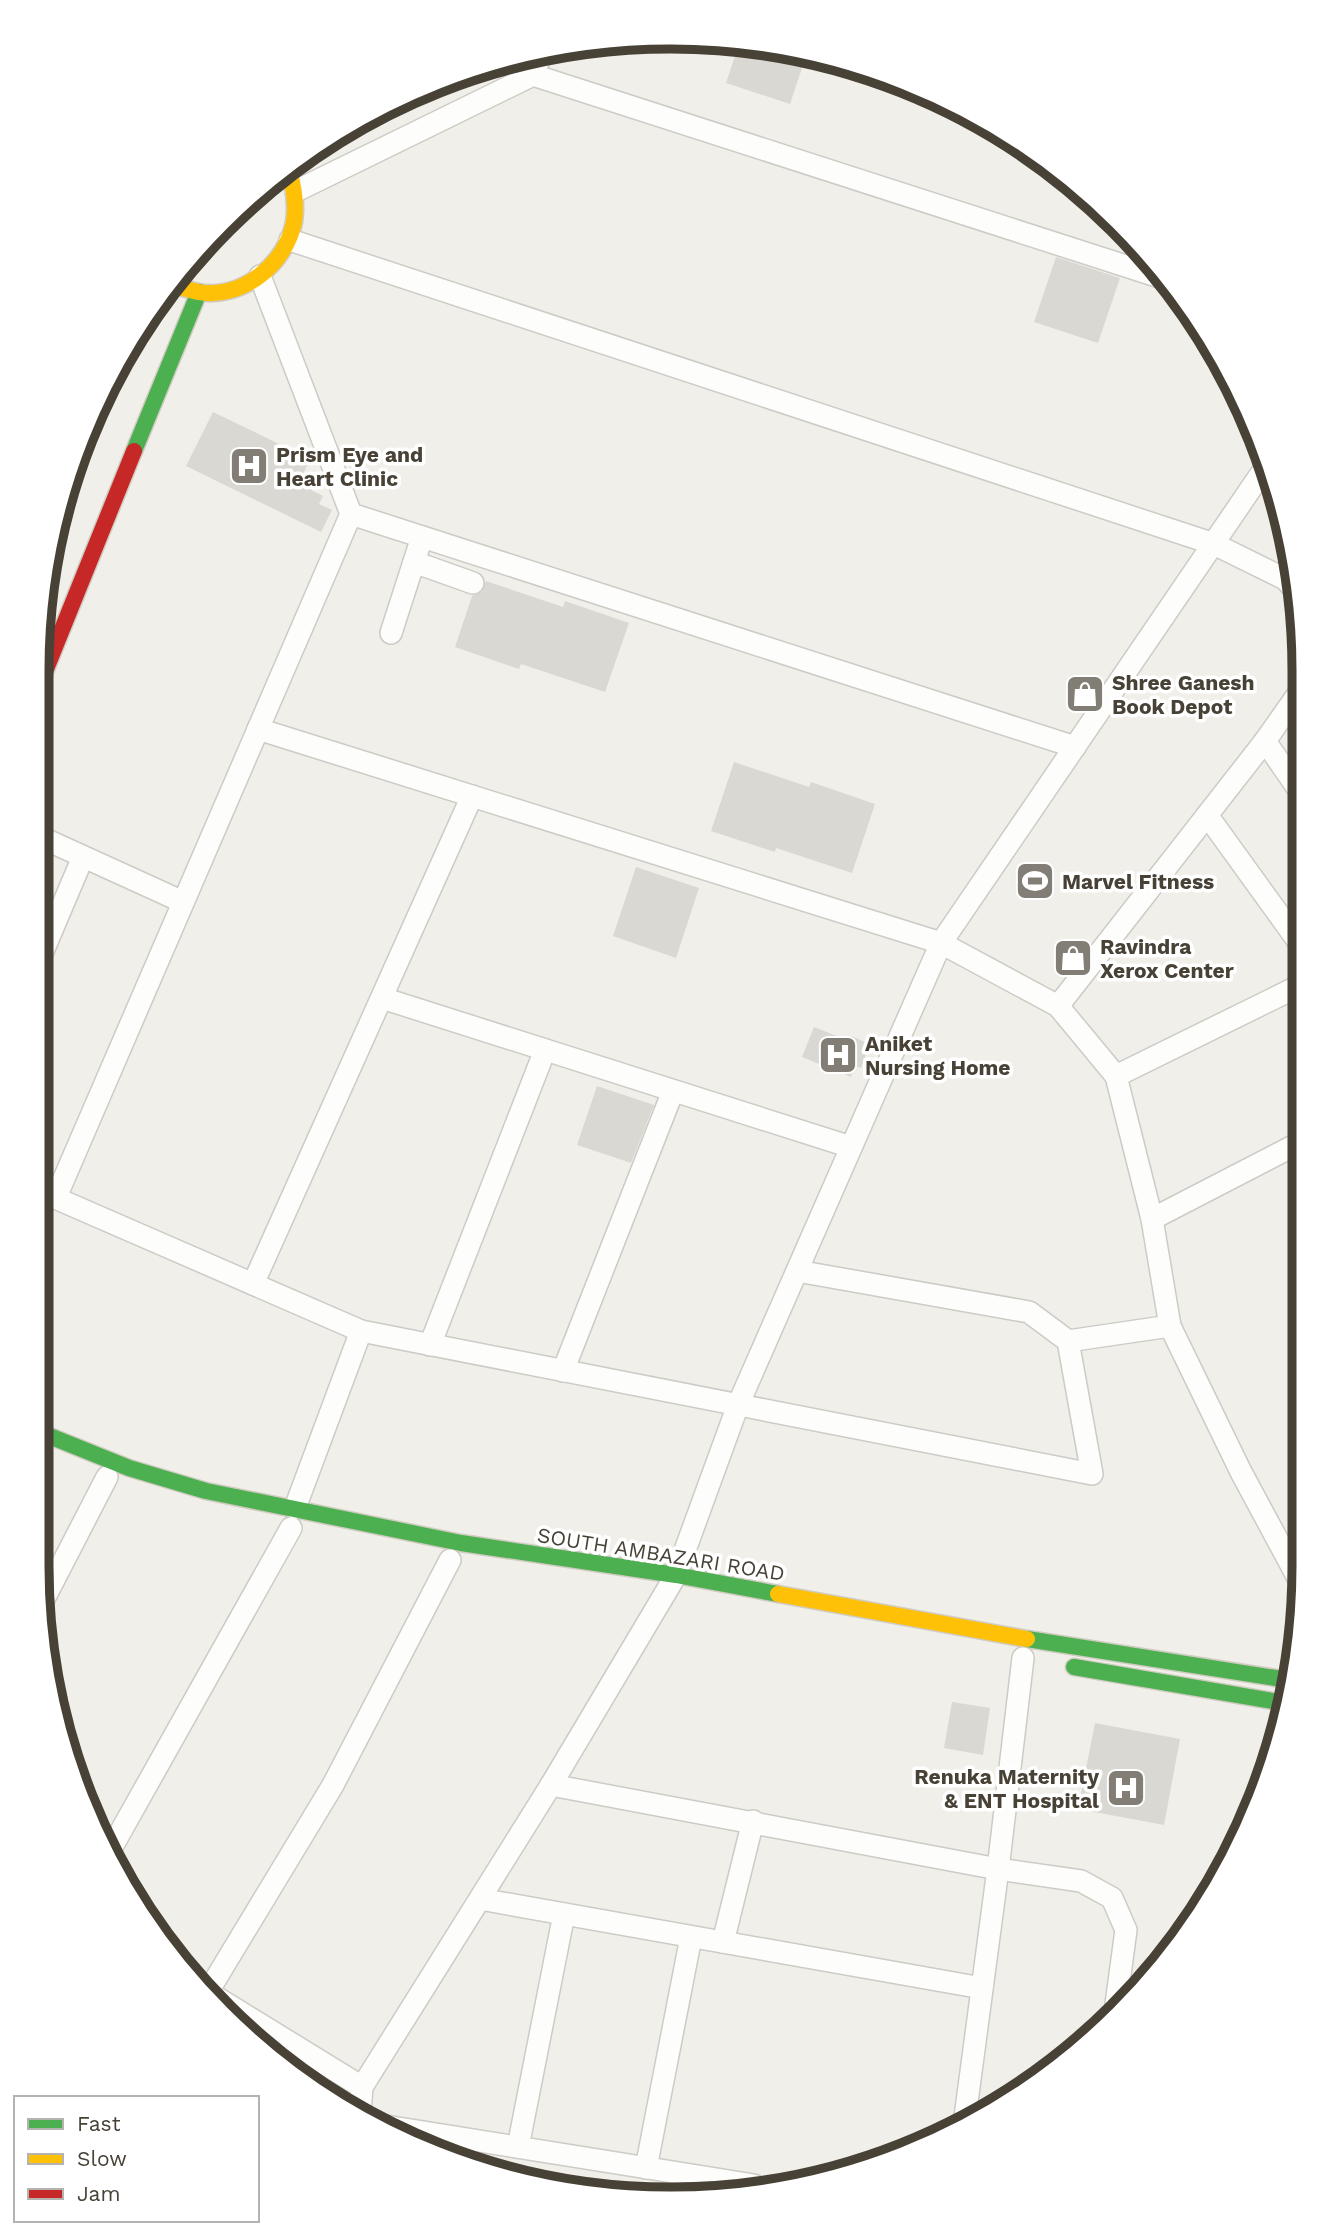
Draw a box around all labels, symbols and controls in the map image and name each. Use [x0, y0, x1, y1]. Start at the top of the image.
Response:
place label: Prism Eye and Heart Clinic [276, 442, 423, 491]
hospital icon: Prism Eye and Heart Clinic [228, 445, 270, 487]
place label: Shree Ganesh Book Depot [1112, 670, 1255, 719]
shop icon: Shree Ganesh Book Depot [1064, 673, 1106, 715]
sports icon: Marvel Fitness [1014, 860, 1056, 902]
place label: Marvel Fitness [1062, 869, 1214, 894]
place label: Ravindra Xerox Center [1100, 934, 1234, 983]
shop icon: Ravindra Xerox Center [1052, 937, 1094, 979]
place label: Aniket Nursing Home [865, 1031, 1010, 1080]
hospital icon: Aniket Nursing Home [817, 1034, 859, 1076]
street label: SOUTH AMBAZARI ROAD [536, 1522, 786, 1586]
place label: Renuka Maternity & ENT Hospital [914, 1764, 1099, 1813]
hospital icon: Renuka Maternity & ENT Hospital [1105, 1767, 1147, 1809]
legend [14, 2096, 259, 2222]
text: Fast [77, 2111, 121, 2136]
text: Slow [77, 2146, 127, 2171]
text: Jam [77, 2181, 120, 2206]

